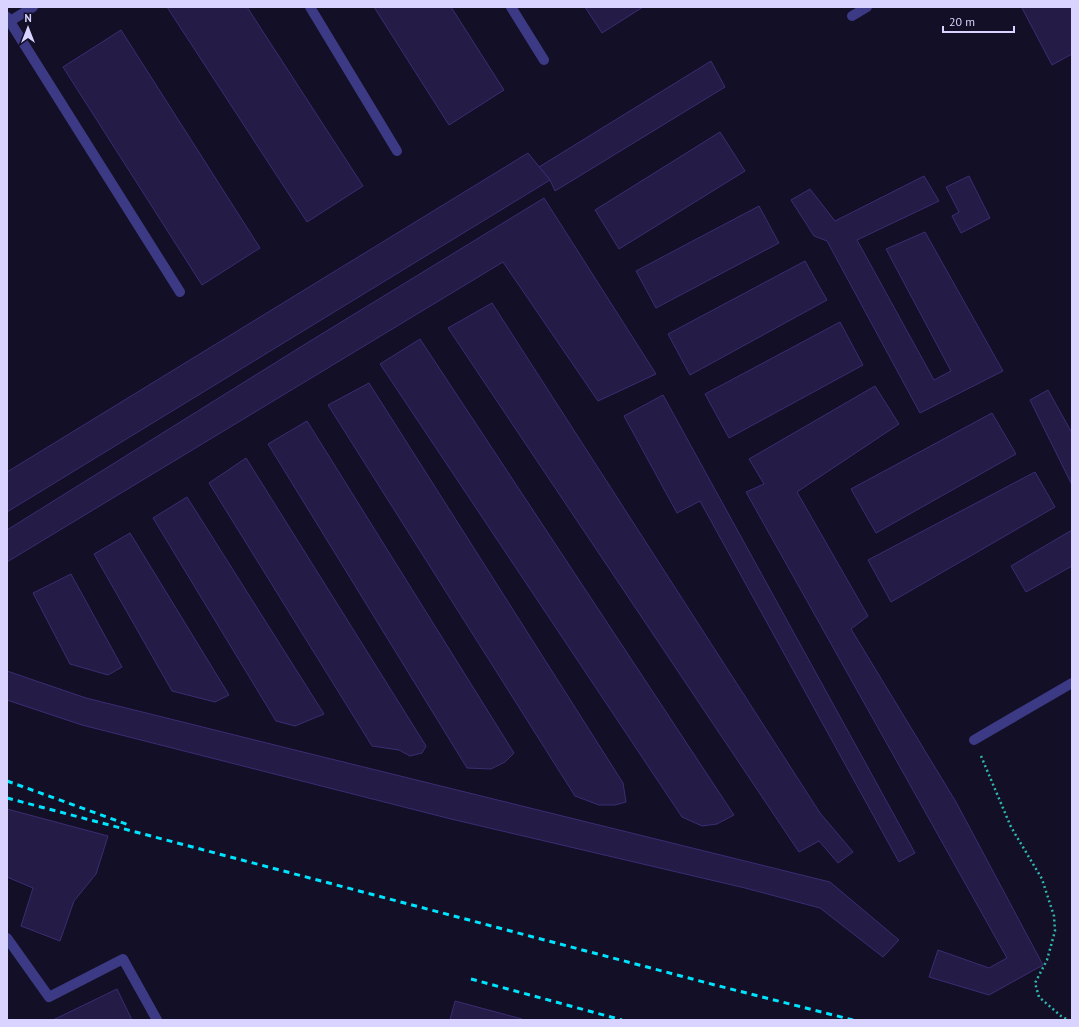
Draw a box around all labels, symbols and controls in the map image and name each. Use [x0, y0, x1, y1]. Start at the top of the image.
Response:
north arrow [8, 8, 48, 48]
scale bar [943, 8, 1014, 34]
text: N [24, 11, 32, 25]
text: 20 m [949, 14, 975, 29]

